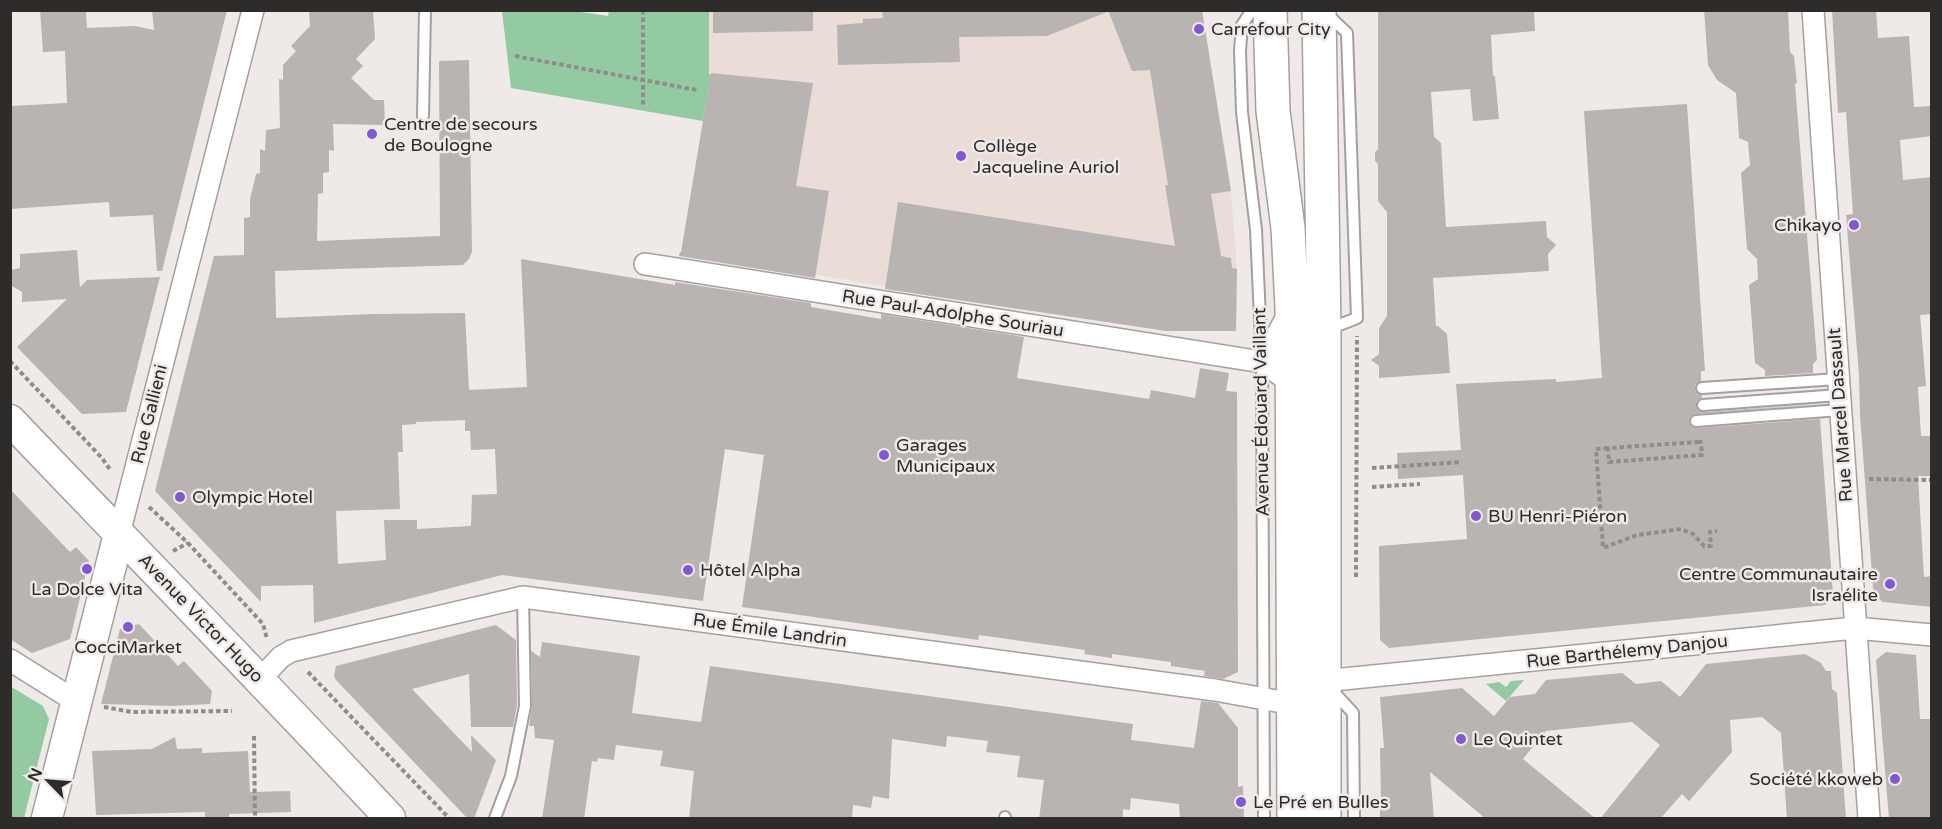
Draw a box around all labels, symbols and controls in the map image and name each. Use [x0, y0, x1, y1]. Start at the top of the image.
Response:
place label: Carrefour City [1211, 18, 1331, 40]
marker: Carrefour City [1192, 22, 1206, 36]
place label: Centre de secours de Boulogne [384, 113, 538, 156]
marker: Centre de secours de Boulogne [365, 127, 379, 141]
place label: Collège Jacqueline Auriol [973, 135, 1119, 178]
marker: Collège Jacqueline Auriol [954, 149, 968, 163]
place label: Chikayo [1774, 214, 1842, 236]
marker: Chikayo [1847, 218, 1861, 232]
street label: Rue Paul-Adolphe Souriau [840, 285, 1066, 341]
street label: Avenue Édouard Vaillant [1248, 307, 1274, 517]
street label: Rue Marcel Dassault [1823, 327, 1857, 503]
street label: Rue Gallieni [126, 362, 172, 466]
place label: Garages Municipaux [896, 434, 996, 477]
marker: Garages Municipaux [877, 448, 891, 462]
place label: Olympic Hotel [192, 486, 313, 508]
marker: Olympic Hotel [173, 490, 187, 504]
place label: BU Henri-Piéron [1488, 505, 1627, 527]
marker: BU Henri-Piéron [1469, 509, 1483, 523]
street label: Avenue Victor Hugo [134, 549, 268, 687]
place label: Hôtel Alpha [700, 559, 801, 581]
marker: La Dolce Vita [80, 562, 94, 576]
marker: Hôtel Alpha [681, 563, 695, 577]
place label: Centre Communautaire Israélite [1679, 563, 1878, 606]
marker: Centre Communautaire Israélite [1883, 577, 1897, 591]
place label: La Dolce Vita [31, 578, 143, 600]
street label: Rue Émile Landrin [691, 608, 849, 652]
marker: CocciMarket [121, 620, 135, 634]
street label: Rue Barthélemy Danjou [1525, 629, 1729, 673]
place label: CocciMarket [74, 636, 182, 658]
place label: Le Quintet [1473, 728, 1563, 750]
marker: Le Quintet [1454, 732, 1468, 746]
north arrow [18, 751, 78, 811]
text: N [24, 765, 47, 785]
place label: Société kkoweb [1749, 768, 1883, 790]
marker: Société kkoweb [1888, 772, 1902, 786]
place label: Le Pré en Bulles [1253, 791, 1389, 813]
marker: Le Pré en Bulles [1234, 795, 1248, 809]

